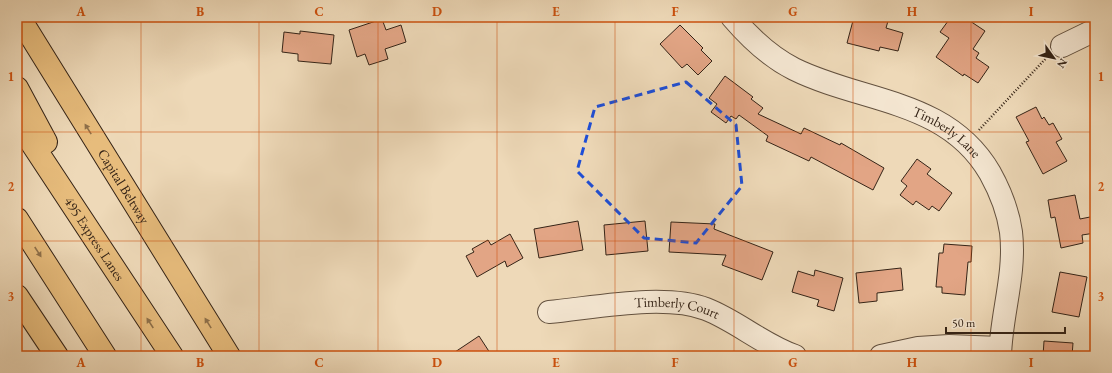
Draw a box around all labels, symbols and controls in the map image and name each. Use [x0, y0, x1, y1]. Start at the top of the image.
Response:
text: A [75, 3, 86, 20]
text: B [196, 3, 204, 20]
text: C [314, 3, 324, 20]
text: D [432, 3, 442, 20]
text: E [552, 3, 560, 20]
text: F [671, 3, 679, 20]
text: G [788, 3, 798, 20]
text: H [907, 3, 918, 20]
text: I [1029, 3, 1034, 20]
north arrow [1034, 38, 1074, 78]
text: N [1054, 56, 1071, 71]
text: 1 [8, 68, 15, 85]
text: 1 [1098, 68, 1105, 85]
street label: Timberly Lane [910, 102, 986, 162]
one-way arrow [84, 124, 92, 134]
street label: Capital Beltway [94, 145, 154, 228]
text: 2 [8, 178, 15, 195]
text: 2 [1098, 178, 1105, 195]
street label: 495 Express Lanes [60, 193, 129, 285]
one-way arrow [34, 246, 42, 257]
text: 3 [8, 288, 15, 305]
text: 3 [1098, 288, 1105, 305]
street label: Timberly Court [634, 293, 723, 323]
scale bar [946, 309, 1065, 335]
text: 50 m [952, 315, 976, 331]
one-way arrow [146, 318, 154, 329]
one-way arrow [204, 318, 212, 328]
text: A [75, 354, 86, 371]
text: B [196, 354, 204, 371]
text: C [314, 354, 324, 371]
text: D [432, 354, 442, 371]
text: E [552, 354, 560, 371]
text: F [671, 354, 679, 371]
text: G [788, 354, 798, 371]
text: H [907, 354, 918, 371]
text: I [1029, 354, 1034, 371]

